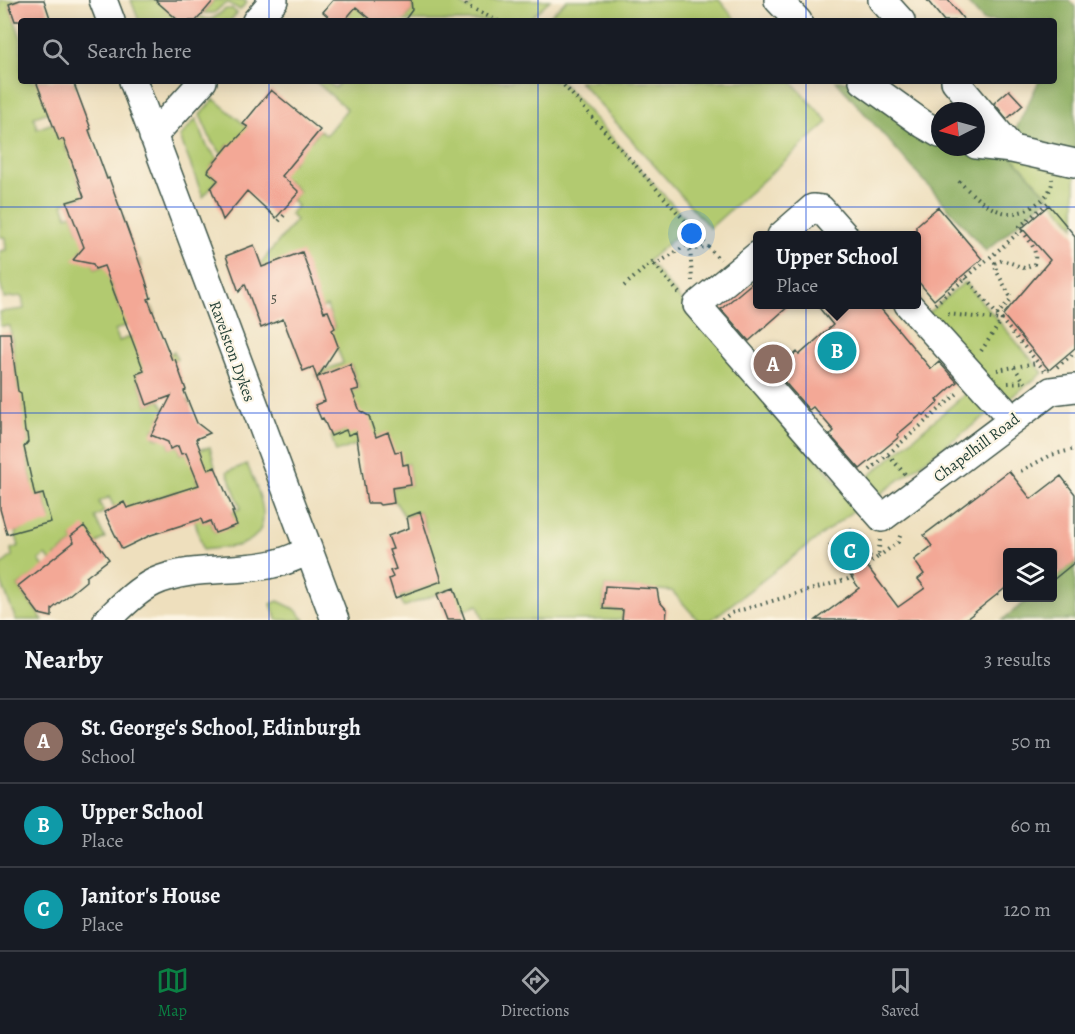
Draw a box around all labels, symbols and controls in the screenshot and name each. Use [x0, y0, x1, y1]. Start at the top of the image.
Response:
search box [18, 18, 1057, 84]
icon: search [39, 35, 72, 68]
text: Search here [87, 36, 192, 66]
north arrow [931, 102, 985, 156]
your location [677, 219, 706, 248]
popup [753, 231, 921, 309]
text: Upper School [776, 242, 898, 272]
text: Place [776, 272, 818, 299]
house number: 5 [271, 289, 277, 308]
street label: Ravelston Dykes [204, 298, 261, 405]
pin: B [818, 328, 856, 374]
pin: A [754, 342, 792, 386]
street label: Chapelhill Road [929, 408, 1025, 488]
pin: C [830, 528, 870, 574]
map controls [1003, 548, 1057, 602]
button: layers [1003, 548, 1057, 602]
text: Nearby [24, 642, 103, 677]
text: 3 results [984, 646, 1051, 673]
text: St. George's School, Edinburgh [81, 713, 361, 743]
text: A [37, 728, 50, 755]
text: 50 m [1011, 728, 1051, 755]
text: School [81, 743, 135, 770]
text: Upper School [81, 797, 203, 827]
text: B [37, 812, 50, 839]
text: 60 m [1011, 812, 1051, 839]
text: Place [81, 827, 123, 854]
text: Janitor's House [81, 881, 220, 911]
text: C [37, 896, 50, 923]
text: 120 m [1003, 896, 1051, 923]
text: Place [81, 911, 123, 938]
tab: Map [156, 964, 189, 1022]
tab: Directions [501, 964, 569, 1022]
tab: Saved [881, 964, 919, 1022]

